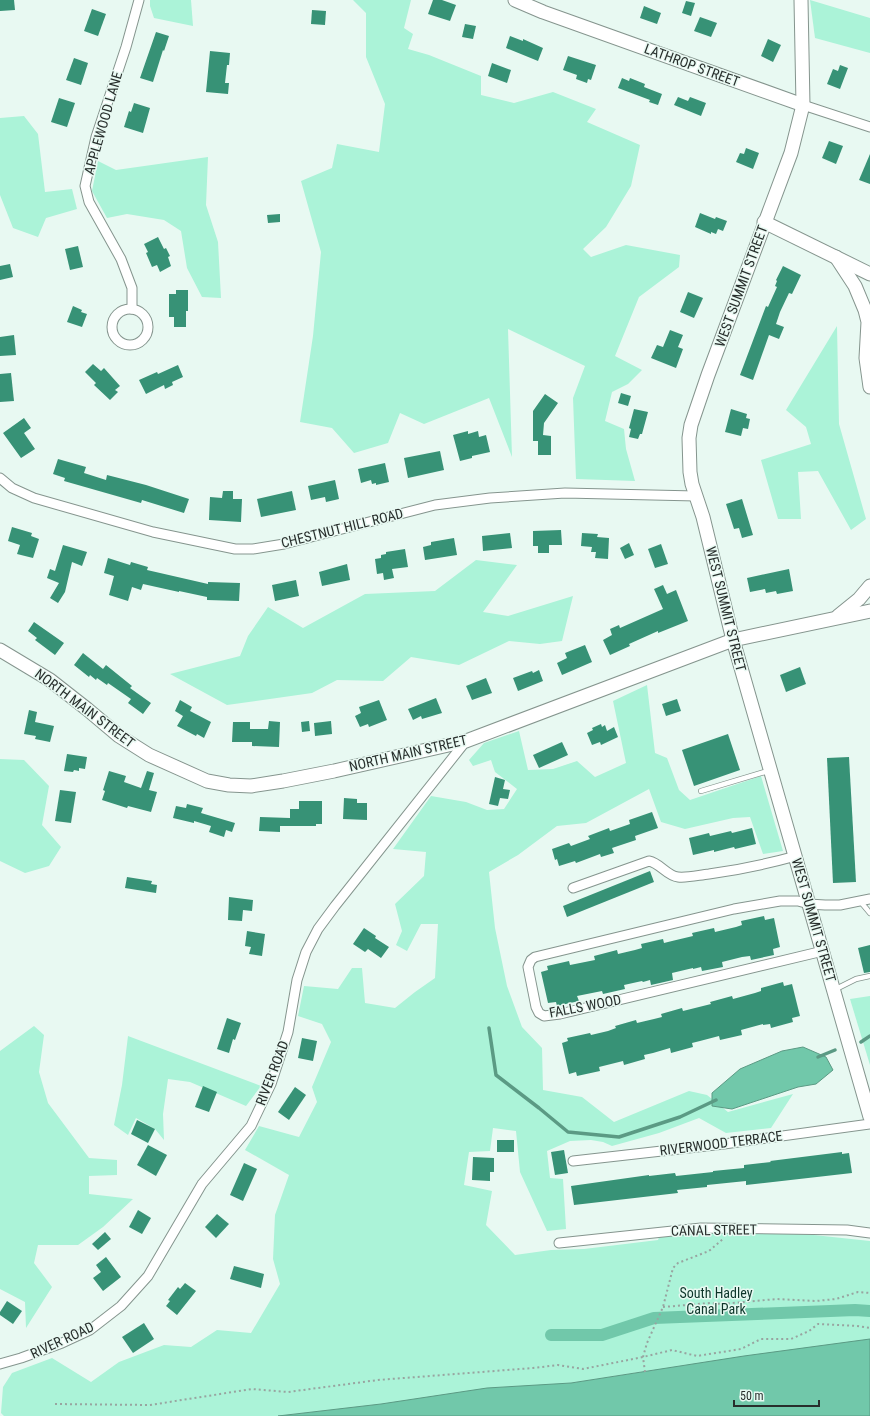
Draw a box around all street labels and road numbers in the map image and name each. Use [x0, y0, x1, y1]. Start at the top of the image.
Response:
street label: LATHROP STREET [642, 40, 742, 90]
street label: APPLEWOOD LANE [81, 70, 125, 176]
street label: WEST SUMMIT STREET [712, 223, 770, 349]
street label: CHESTNUT HILL ROAD [279, 505, 405, 551]
street label: WEST SUMMIT STREET [703, 545, 749, 673]
street label: NORTH MAIN STREET [32, 665, 138, 751]
street label: NORTH MAIN STREET [347, 732, 469, 774]
street label: WEST SUMMIT STREET [789, 856, 839, 984]
street label: FALLS WOOD [548, 991, 622, 1021]
street label: RIVER ROAD [252, 1038, 292, 1108]
street label: RIVERWOOD TERRACE [659, 1128, 783, 1158]
street label: CANAL STREET [671, 1221, 757, 1239]
street label: RIVER ROAD [28, 1318, 96, 1362]

